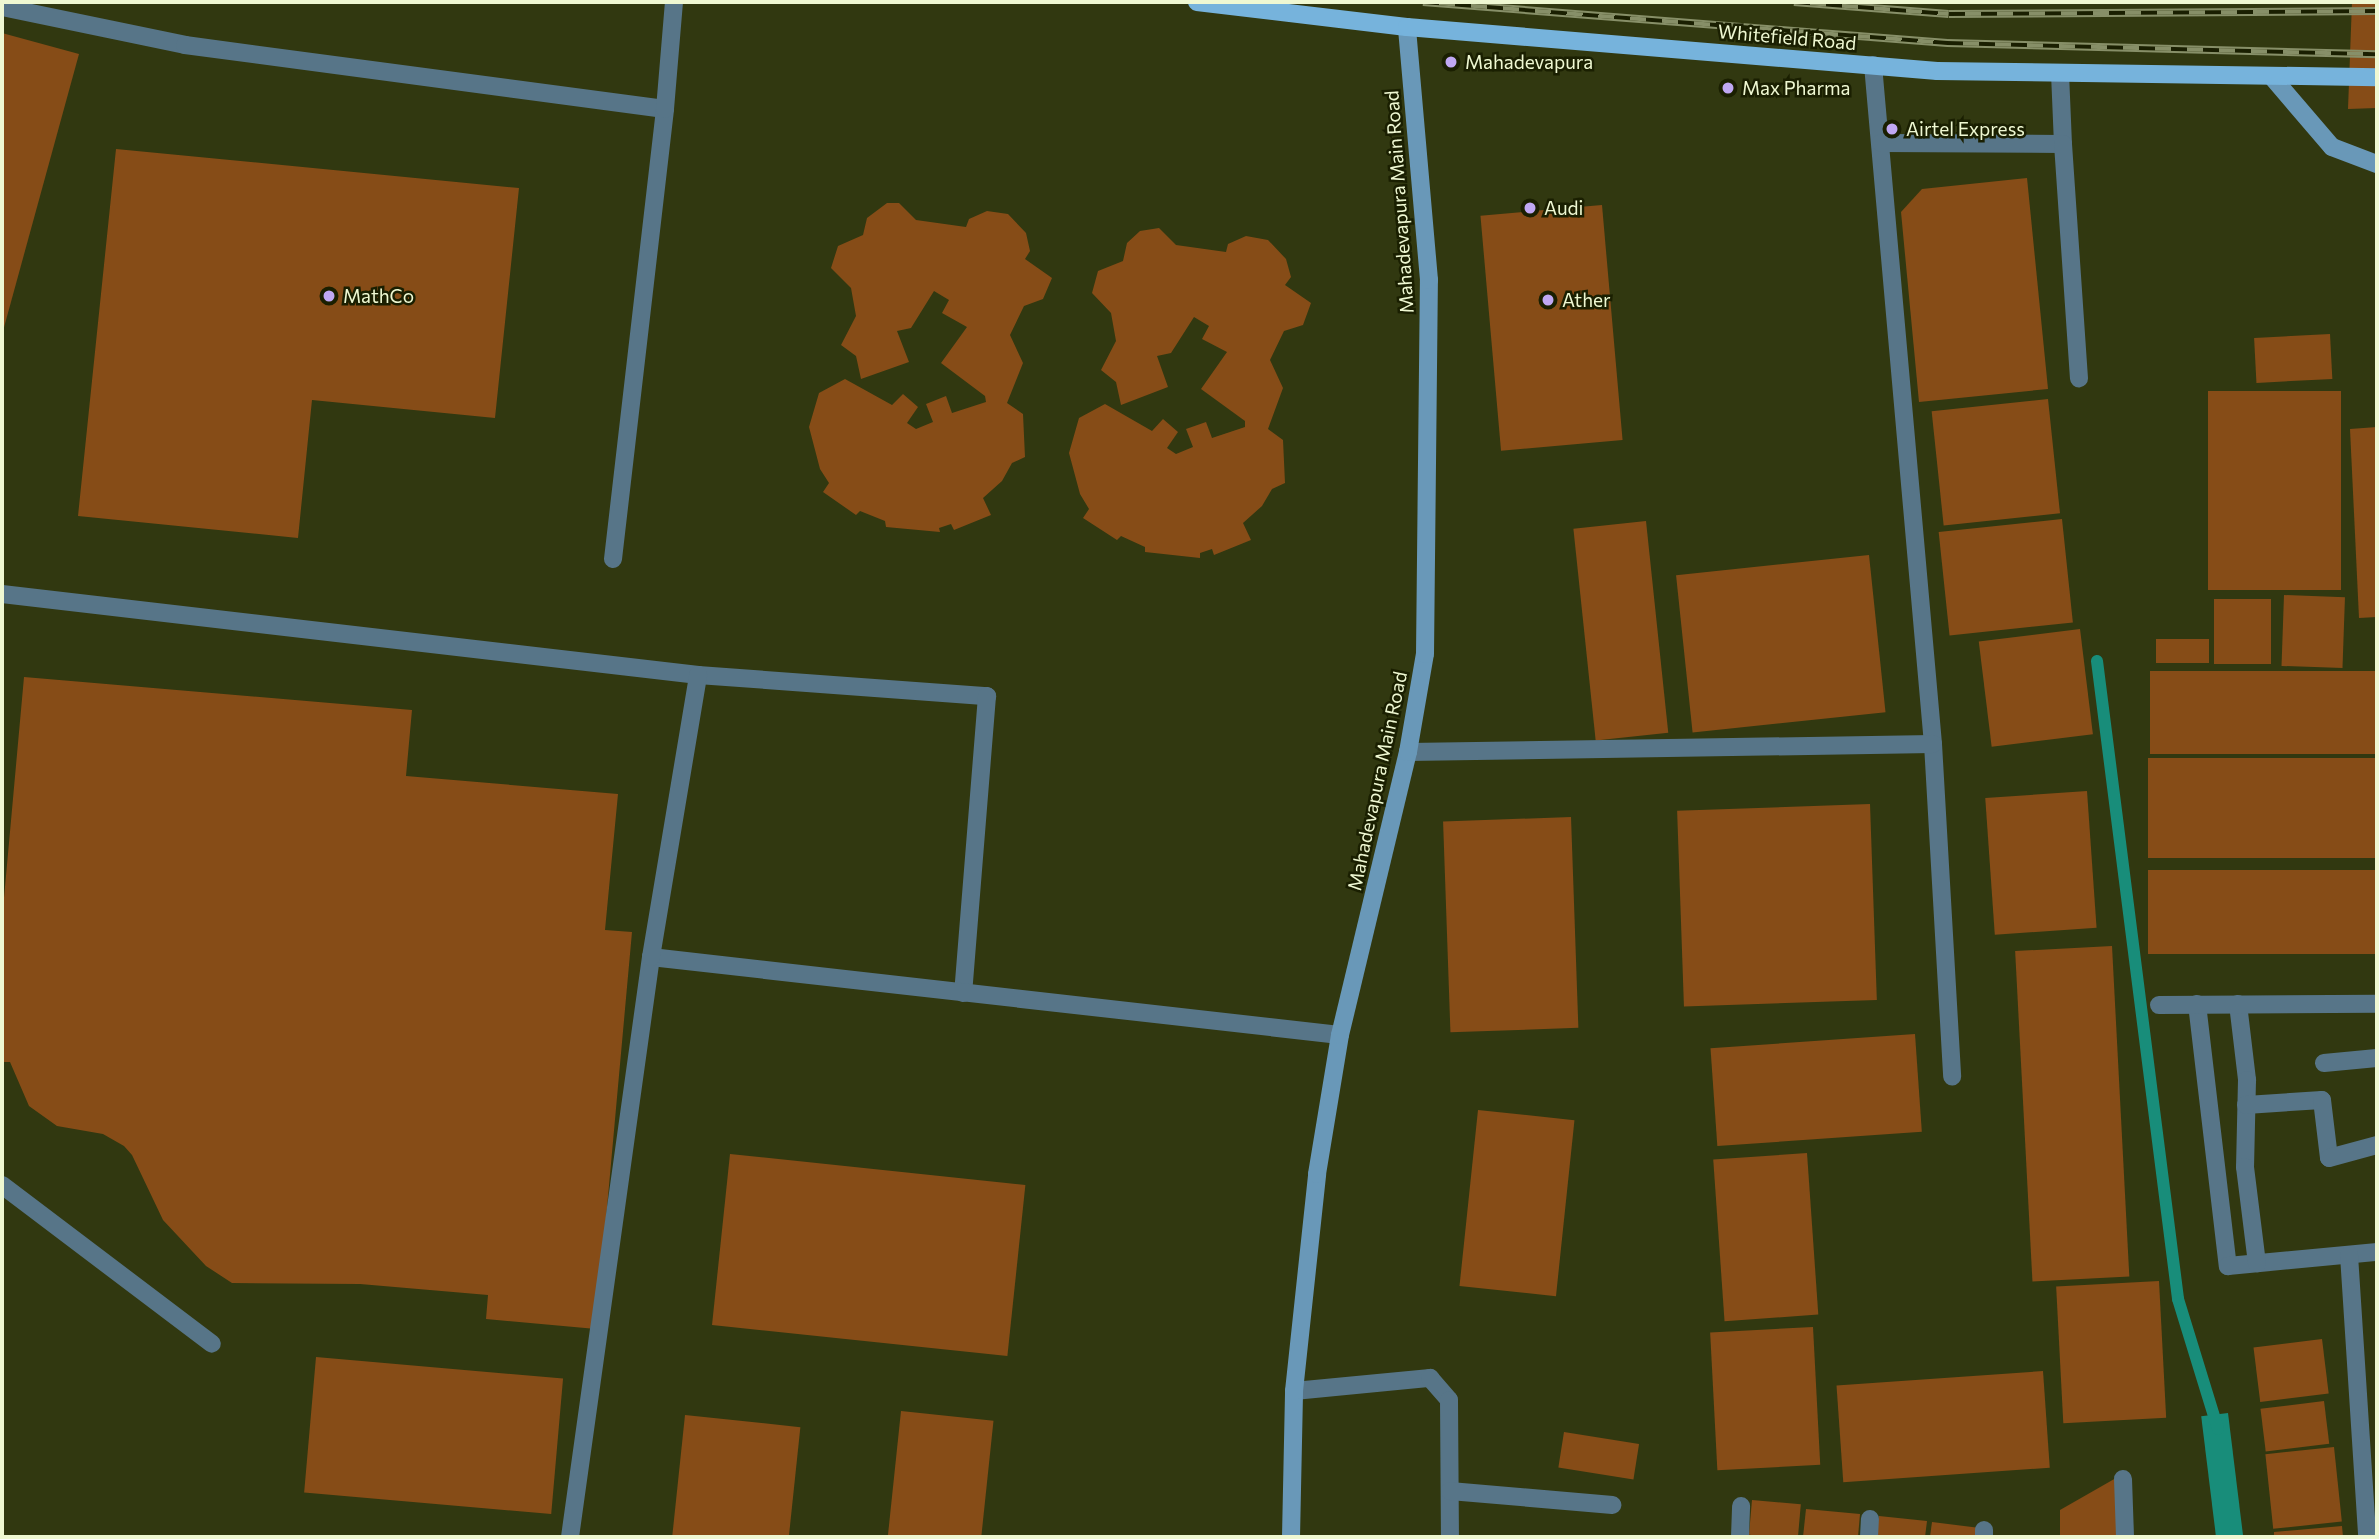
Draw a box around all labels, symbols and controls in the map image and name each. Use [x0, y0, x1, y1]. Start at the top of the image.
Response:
street label: Whitefield Road [1717, 20, 1857, 54]
place label: Mahadevapura [1465, 51, 1593, 73]
marker: Mahadevapura [1443, 54, 1459, 70]
place label: Max Pharma [1742, 77, 1851, 99]
marker: Max Pharma [1720, 80, 1736, 96]
street label: Mahadevapura Main Road [1380, 90, 1418, 314]
place label: Airtel Express [1906, 118, 2025, 140]
marker: Airtel Express [1884, 121, 1900, 137]
place label: Audi [1544, 197, 1583, 219]
marker: Audi [1522, 200, 1538, 216]
place label: MathCo [343, 285, 414, 307]
marker: MathCo [321, 288, 337, 304]
place label: Ather [1562, 289, 1611, 311]
marker: Ather [1540, 292, 1556, 308]
street label: Mahadevapura Main Road [1343, 669, 1411, 893]

